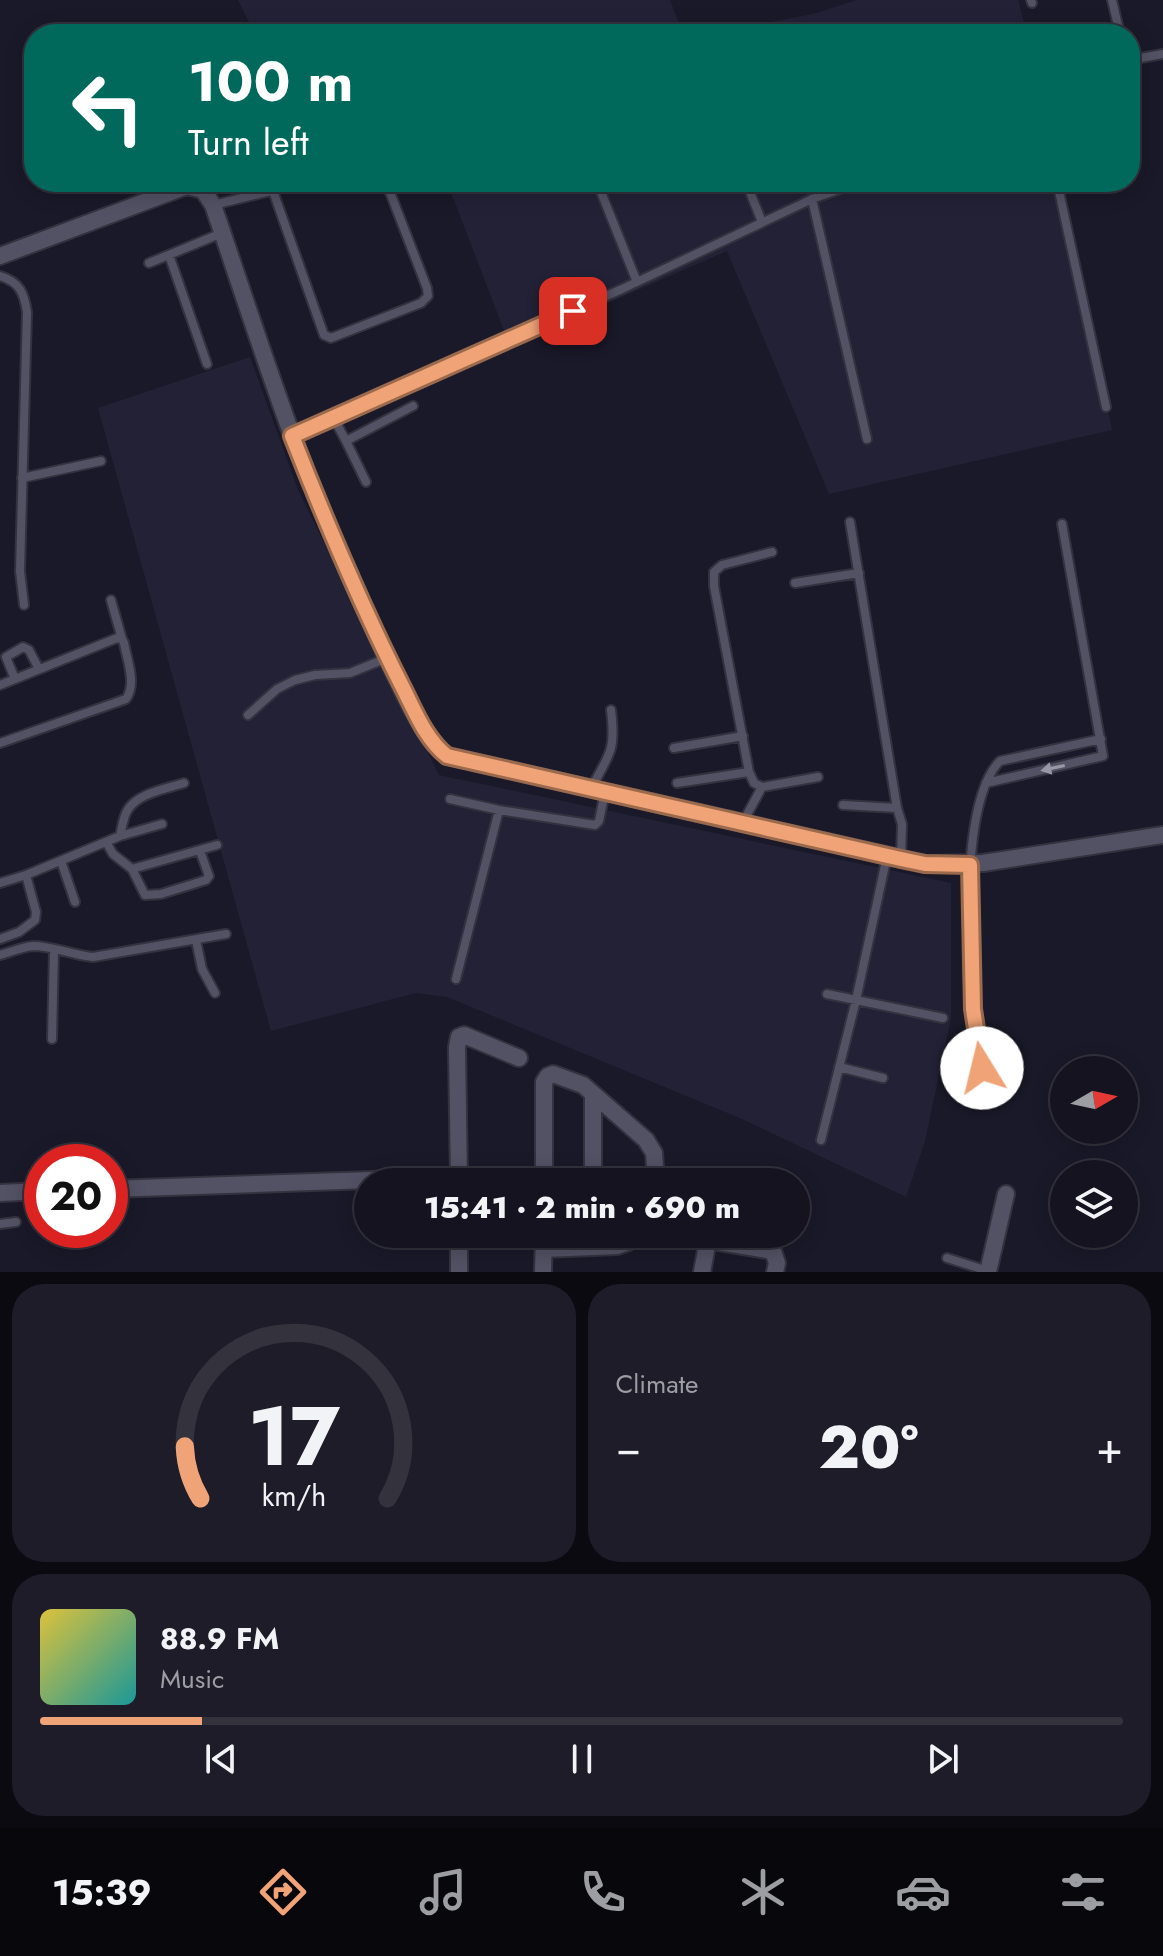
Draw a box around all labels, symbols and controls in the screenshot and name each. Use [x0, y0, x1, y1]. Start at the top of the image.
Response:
text: 100 m [188, 41, 353, 122]
icon: left [56, 56, 160, 160]
text: Turn left [188, 116, 309, 168]
pin [539, 277, 607, 345]
icon: arrive [551, 289, 595, 333]
one-way arrow [1040, 762, 1065, 775]
position arrow [940, 1026, 1024, 1110]
north arrow [1050, 1056, 1138, 1144]
map controls [1050, 1056, 1138, 1248]
speed limit sign: 20 [24, 1144, 128, 1248]
button: layers [1050, 1160, 1138, 1248]
text: 15:41 · 2 min · 690 m [424, 1186, 740, 1229]
text: Climate [616, 1365, 698, 1403]
text: 17 [247, 1376, 340, 1496]
text: 20° [819, 1404, 919, 1491]
text: − [616, 1416, 641, 1480]
text: + [1096, 1416, 1123, 1480]
text: km/h [261, 1475, 326, 1517]
text: 88.9 FM [160, 1617, 279, 1660]
text: Music [160, 1660, 224, 1698]
icon: previous [199, 1737, 243, 1781]
icon: pause [560, 1737, 604, 1781]
icon: next [921, 1737, 965, 1781]
icon: directions [255, 1864, 311, 1920]
icon: music [415, 1864, 471, 1920]
icon: phone [575, 1864, 631, 1920]
icon: climate [735, 1864, 791, 1920]
icon: car [895, 1864, 951, 1920]
icon: filters [1055, 1864, 1111, 1920]
text: 15:39 [52, 1866, 152, 1918]

